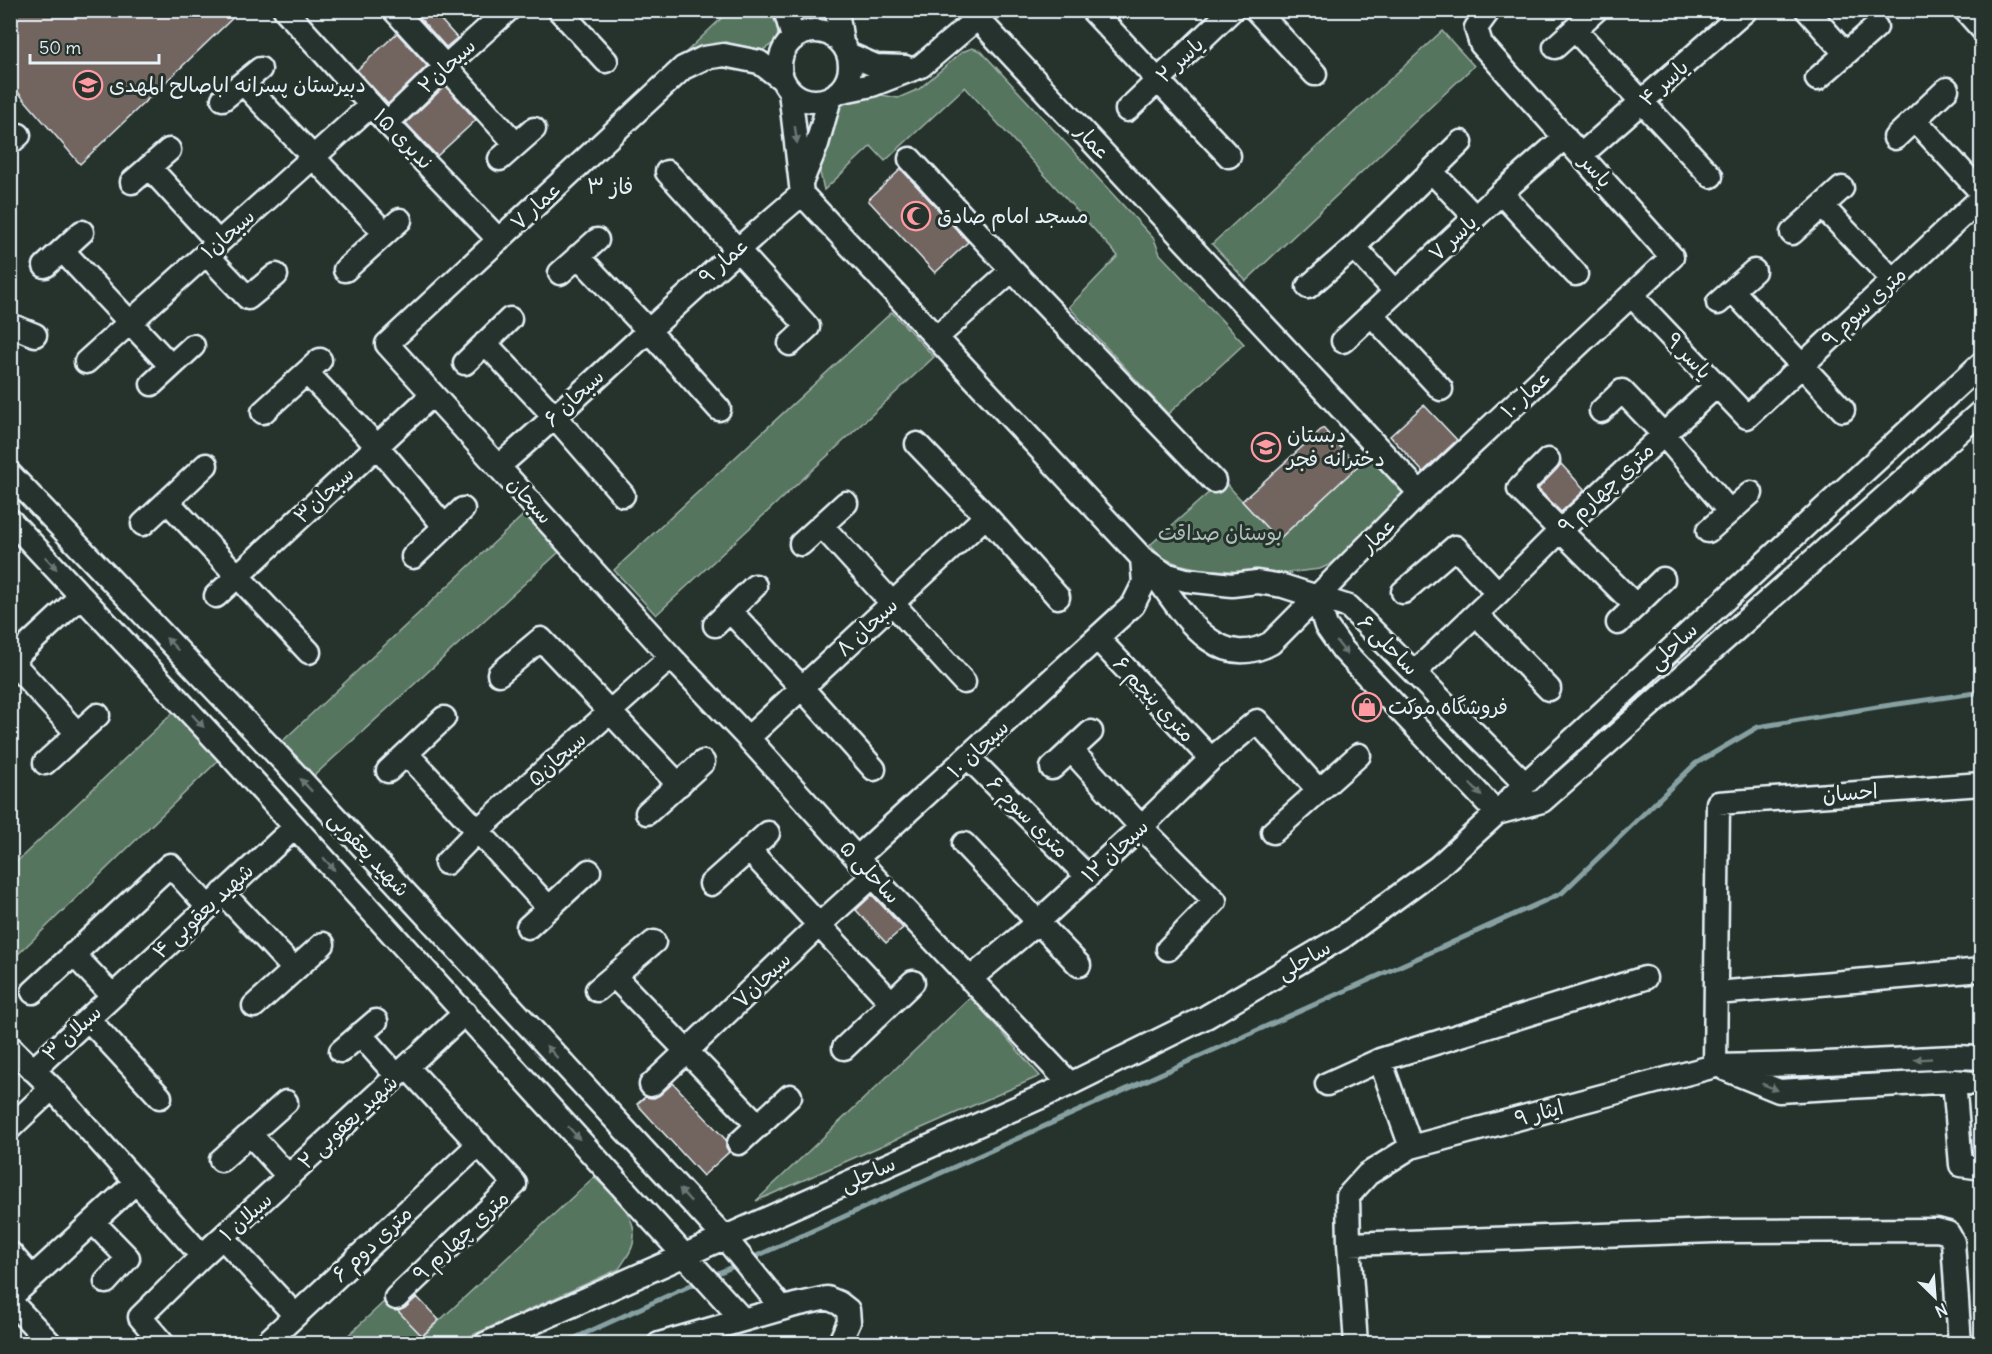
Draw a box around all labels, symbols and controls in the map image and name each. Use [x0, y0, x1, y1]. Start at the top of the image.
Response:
scale bar [30, 27, 159, 65]
street label: یاسر ۲ [1150, 31, 1209, 89]
street label: سبحان۲ [412, 32, 481, 99]
text: 50 m [39, 36, 81, 59]
street label: یاسر ۴ [1633, 53, 1694, 112]
school or university icon: دبیرستان پسرانه اباصالح المهدی [72, 69, 104, 101]
place label: دبیرستان پسرانه اباصالح المهدی [109, 71, 366, 99]
street label: ندیری ۱۵ [368, 102, 439, 175]
street label: عمار [1069, 117, 1117, 166]
one-way arrow [791, 126, 800, 145]
street label: یاسر [1573, 146, 1619, 193]
district label: فاز ۳ [587, 172, 633, 200]
street label: عمار ۷ [505, 175, 567, 236]
mosque icon: مسجد امام صادق [900, 200, 932, 232]
place label: مسجد امام صادق [937, 202, 1088, 232]
street label: سبحان۱ [195, 203, 260, 265]
street label: یاسر ۷ [1423, 208, 1483, 267]
street label: عمار ۹ [693, 231, 754, 290]
street label: ۹ متری سوم [1816, 261, 1914, 355]
street label: یاسر ۹ [1661, 326, 1718, 385]
street label: سبحان ۶ [538, 363, 610, 432]
street label: عمار ۱۰ [1495, 363, 1557, 424]
place label: دبستان دخترانه فجر [1285, 421, 1385, 472]
school or university icon: دبستان دخترانه فجر [1250, 431, 1282, 463]
street label: ۹ متری چهارم [1552, 436, 1661, 541]
street label: سبحان۳ [288, 460, 359, 529]
street label: سبحان [502, 470, 559, 529]
street label: عمار [1353, 511, 1401, 559]
park label: بوستان صداقت [1158, 519, 1282, 546]
one-way arrow [43, 555, 57, 569]
street label: سبحان ۸ [830, 591, 903, 662]
street label: ساحلی ۶ [1351, 608, 1425, 682]
street label: ساحلی [1642, 616, 1704, 676]
one-way arrow [165, 637, 179, 651]
one-way arrow [1336, 640, 1349, 656]
street label: ۶ متری پنجم [1105, 650, 1201, 749]
shop icon: فروشگاه موکت [1351, 691, 1383, 723]
place label: فروشگاه موکت [1388, 693, 1508, 720]
one-way arrow [190, 713, 204, 727]
street label: سبحان ۱۰ [941, 713, 1014, 784]
street label: سبحان۵ [522, 725, 592, 792]
street label: ۶ متری سوم [979, 770, 1075, 866]
street label: احسان [1821, 777, 1879, 808]
one-way arrow [299, 778, 313, 793]
one-way arrow [1468, 783, 1482, 797]
street label: شهید یعقوبی [322, 805, 416, 903]
street label: سبحان ۱۲ [1075, 813, 1154, 889]
street label: ساحلی ۵ [833, 834, 907, 910]
street label: شهید یعقوبی ۴ [146, 857, 260, 965]
one-way arrow [322, 857, 336, 871]
street label: ساحلی [1272, 933, 1336, 987]
street label: سبحان۷ [727, 946, 796, 1014]
street label: سبلان ۳ [36, 998, 107, 1067]
one-way arrow [545, 1045, 559, 1060]
one-way arrow [1914, 1054, 1933, 1063]
street label: شهید یعقوبی ۲ [292, 1068, 404, 1176]
one-way arrow [1761, 1082, 1779, 1092]
street label: ایثار ۹ [1511, 1093, 1566, 1132]
one-way arrow [567, 1125, 580, 1140]
street label: ساحلی [836, 1149, 900, 1199]
street label: ۹ متری چهارم [407, 1184, 516, 1289]
street label: سبلان ۱ [214, 1186, 278, 1247]
one-way arrow [679, 1188, 692, 1203]
street label: ۶ متری دوم [326, 1200, 420, 1290]
north arrow [1905, 1267, 1965, 1327]
text: N [1932, 1299, 1951, 1322]

